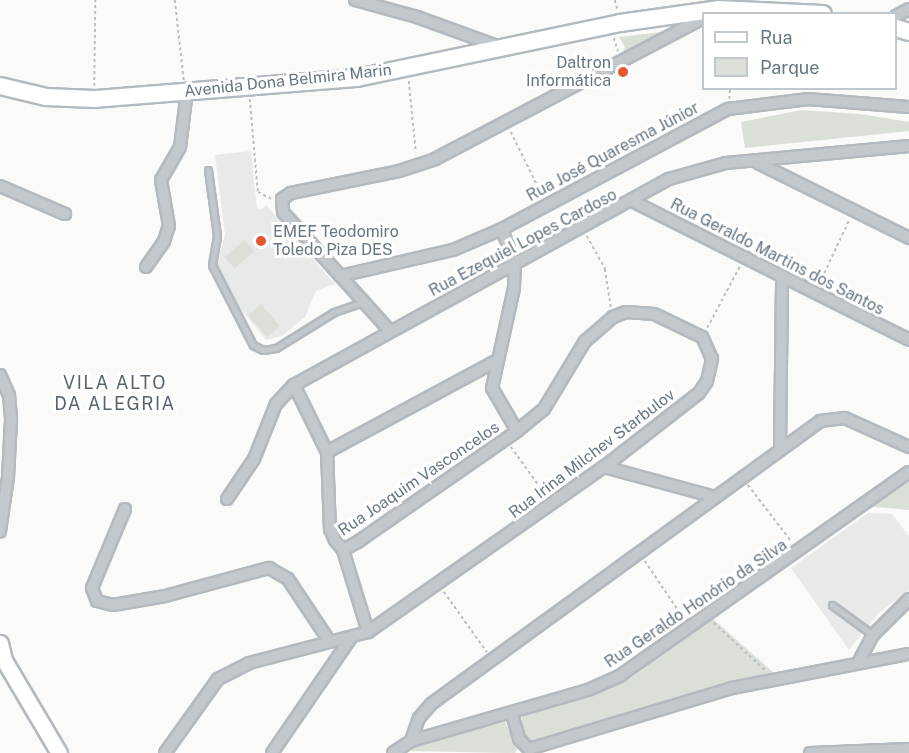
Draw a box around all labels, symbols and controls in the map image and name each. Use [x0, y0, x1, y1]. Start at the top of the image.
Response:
legend [702, 12, 897, 90]
text: Rua [760, 27, 792, 48]
place label: Daltron Informática [526, 53, 611, 91]
text: Parque [760, 57, 820, 78]
street label: Avenida Dona Belmira Marin [183, 61, 393, 101]
marker: Daltron Informática [616, 65, 630, 79]
street label: Rua José Quaresma Júnior [523, 98, 703, 206]
street label: Rua Ezequiel Lopes Cardoso [426, 185, 620, 301]
street label: Rua Geraldo Martins dos Santos [667, 194, 887, 320]
place label: EMEF Teodomiro Toledo Piza DES [273, 222, 399, 260]
marker: EMEF Teodomiro Toledo Piza DES [254, 234, 268, 248]
district label: VILA ALTO DA ALEGRIA [54, 373, 176, 416]
street label: Rua Irina Milchev Starbulov [505, 385, 679, 523]
street label: Rua Joaquim Vasconcelos [335, 418, 503, 540]
street label: Rua Geraldo Honório da Silva [601, 536, 791, 672]

